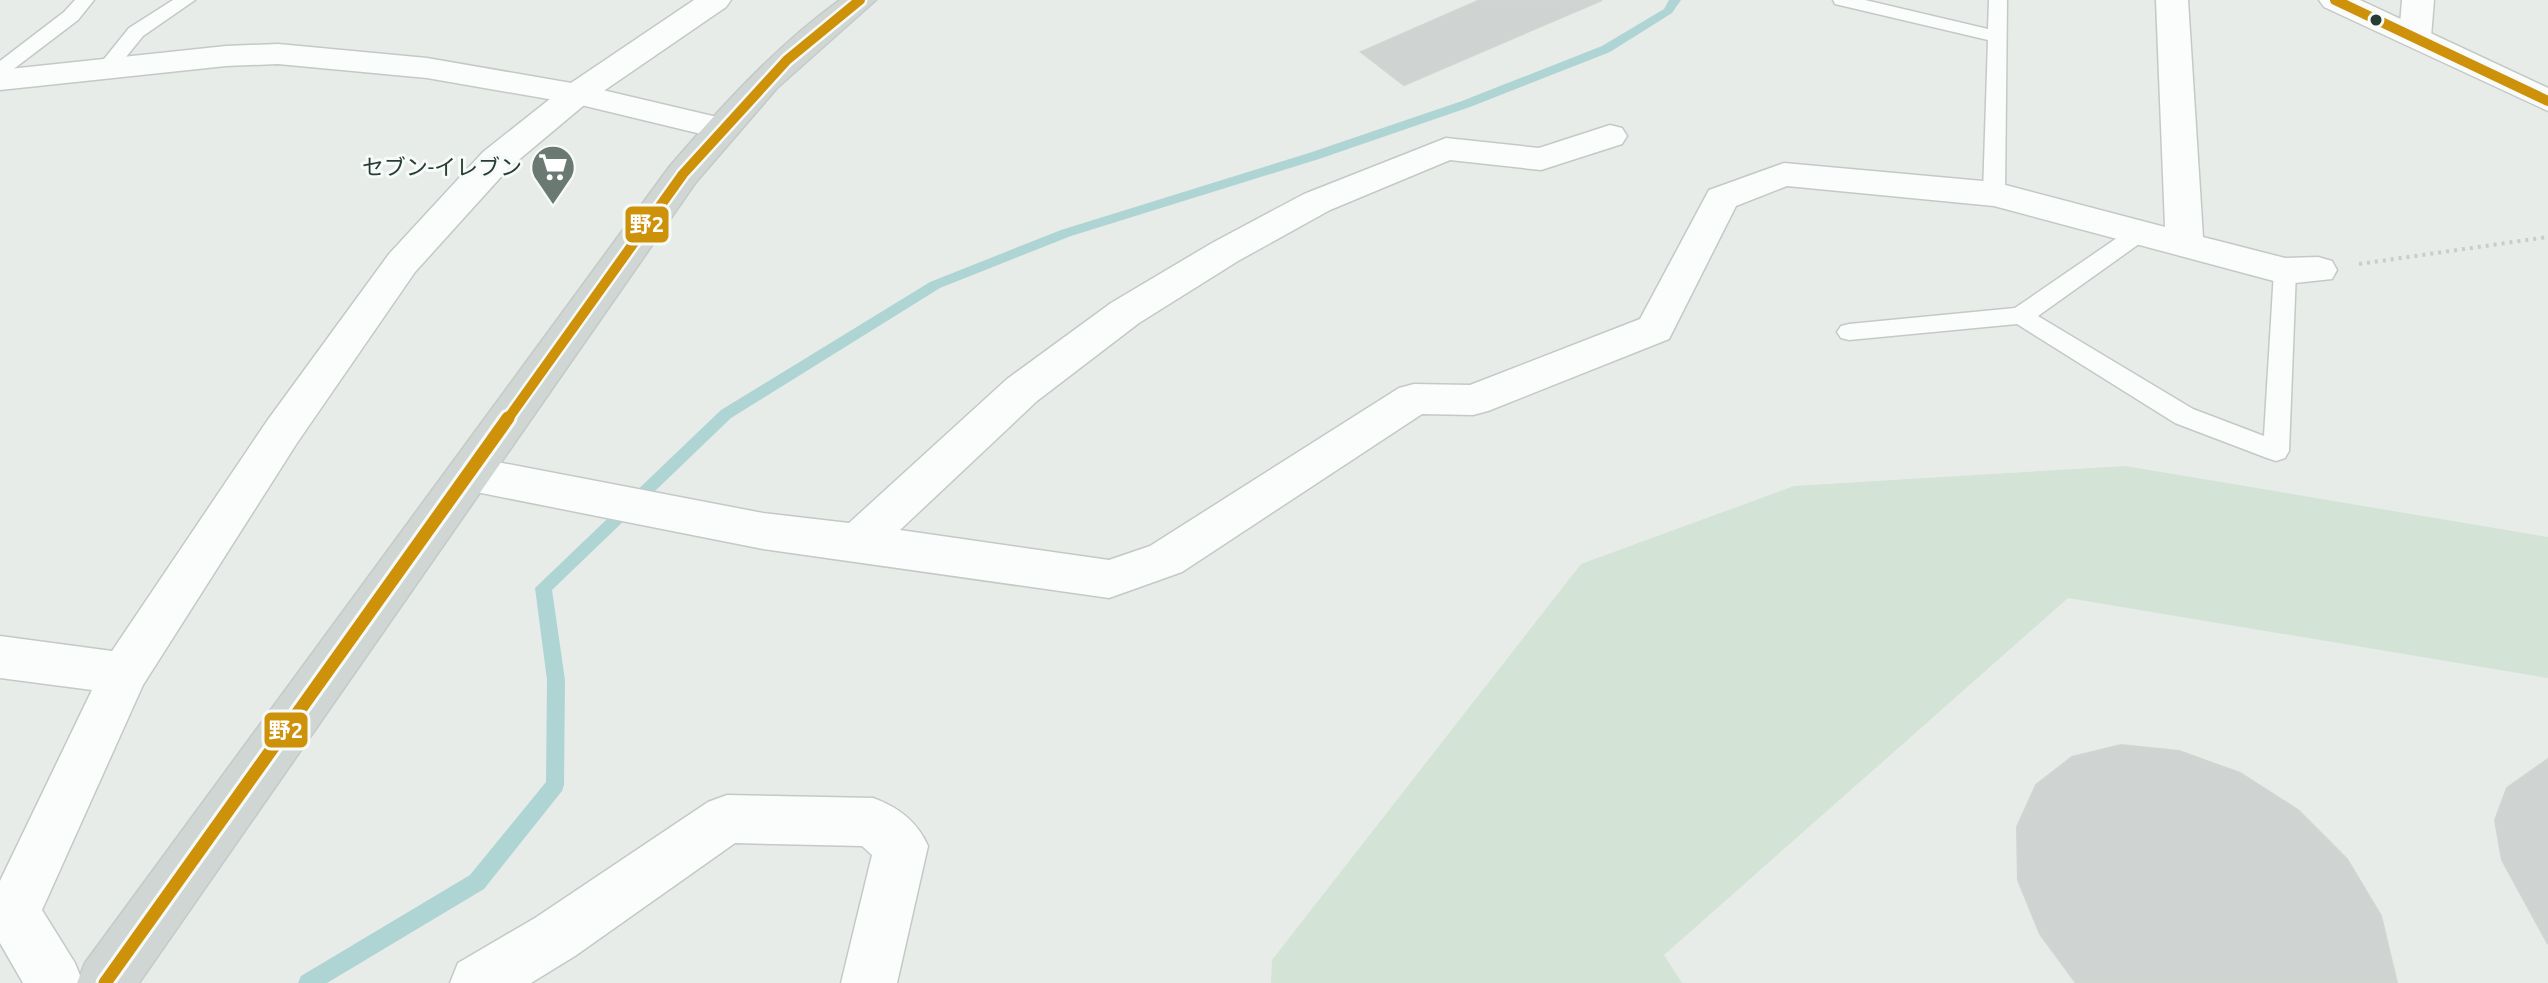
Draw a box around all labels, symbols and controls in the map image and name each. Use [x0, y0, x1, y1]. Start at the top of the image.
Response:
unlabelled marker [2368, 12, 2384, 28]
supermarket icon: セブン-イレブン [529, 143, 577, 206]
place label: セブン-イレブン [362, 154, 522, 179]
line badge: 野2 [624, 205, 670, 244]
text: 野2 [630, 211, 664, 236]
line badge: 野2 [263, 711, 309, 749]
text: 野2 [269, 717, 303, 742]

